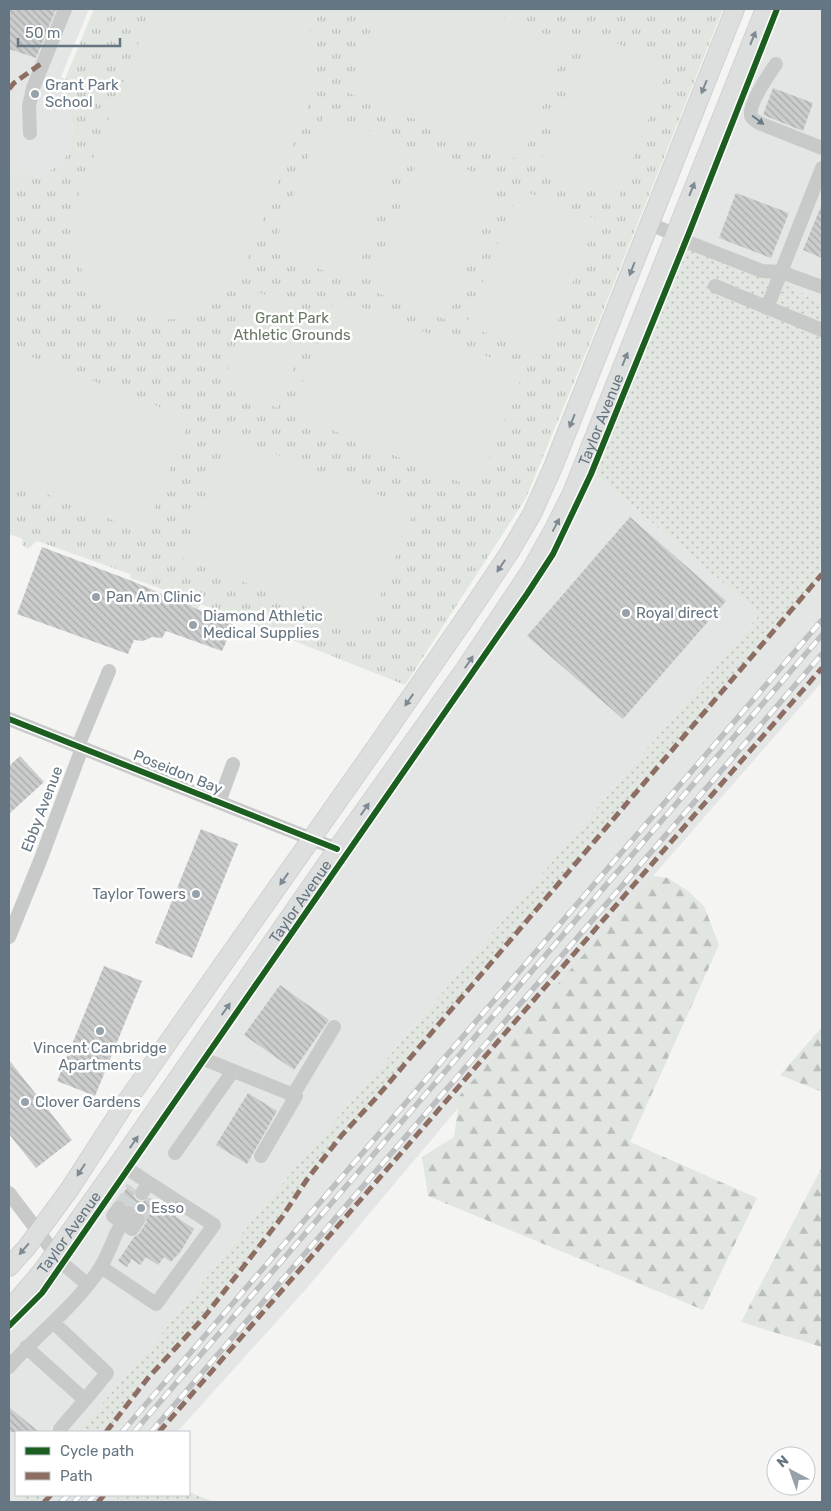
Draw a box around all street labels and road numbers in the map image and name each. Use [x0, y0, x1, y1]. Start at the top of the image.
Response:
street label: Taylor Avenue [575, 371, 628, 468]
street label: Poseidon Bay [131, 746, 225, 798]
street label: Ebby Avenue [17, 764, 67, 854]
street label: Taylor Avenue [265, 856, 336, 947]
street label: Taylor Avenue [34, 1188, 105, 1278]

